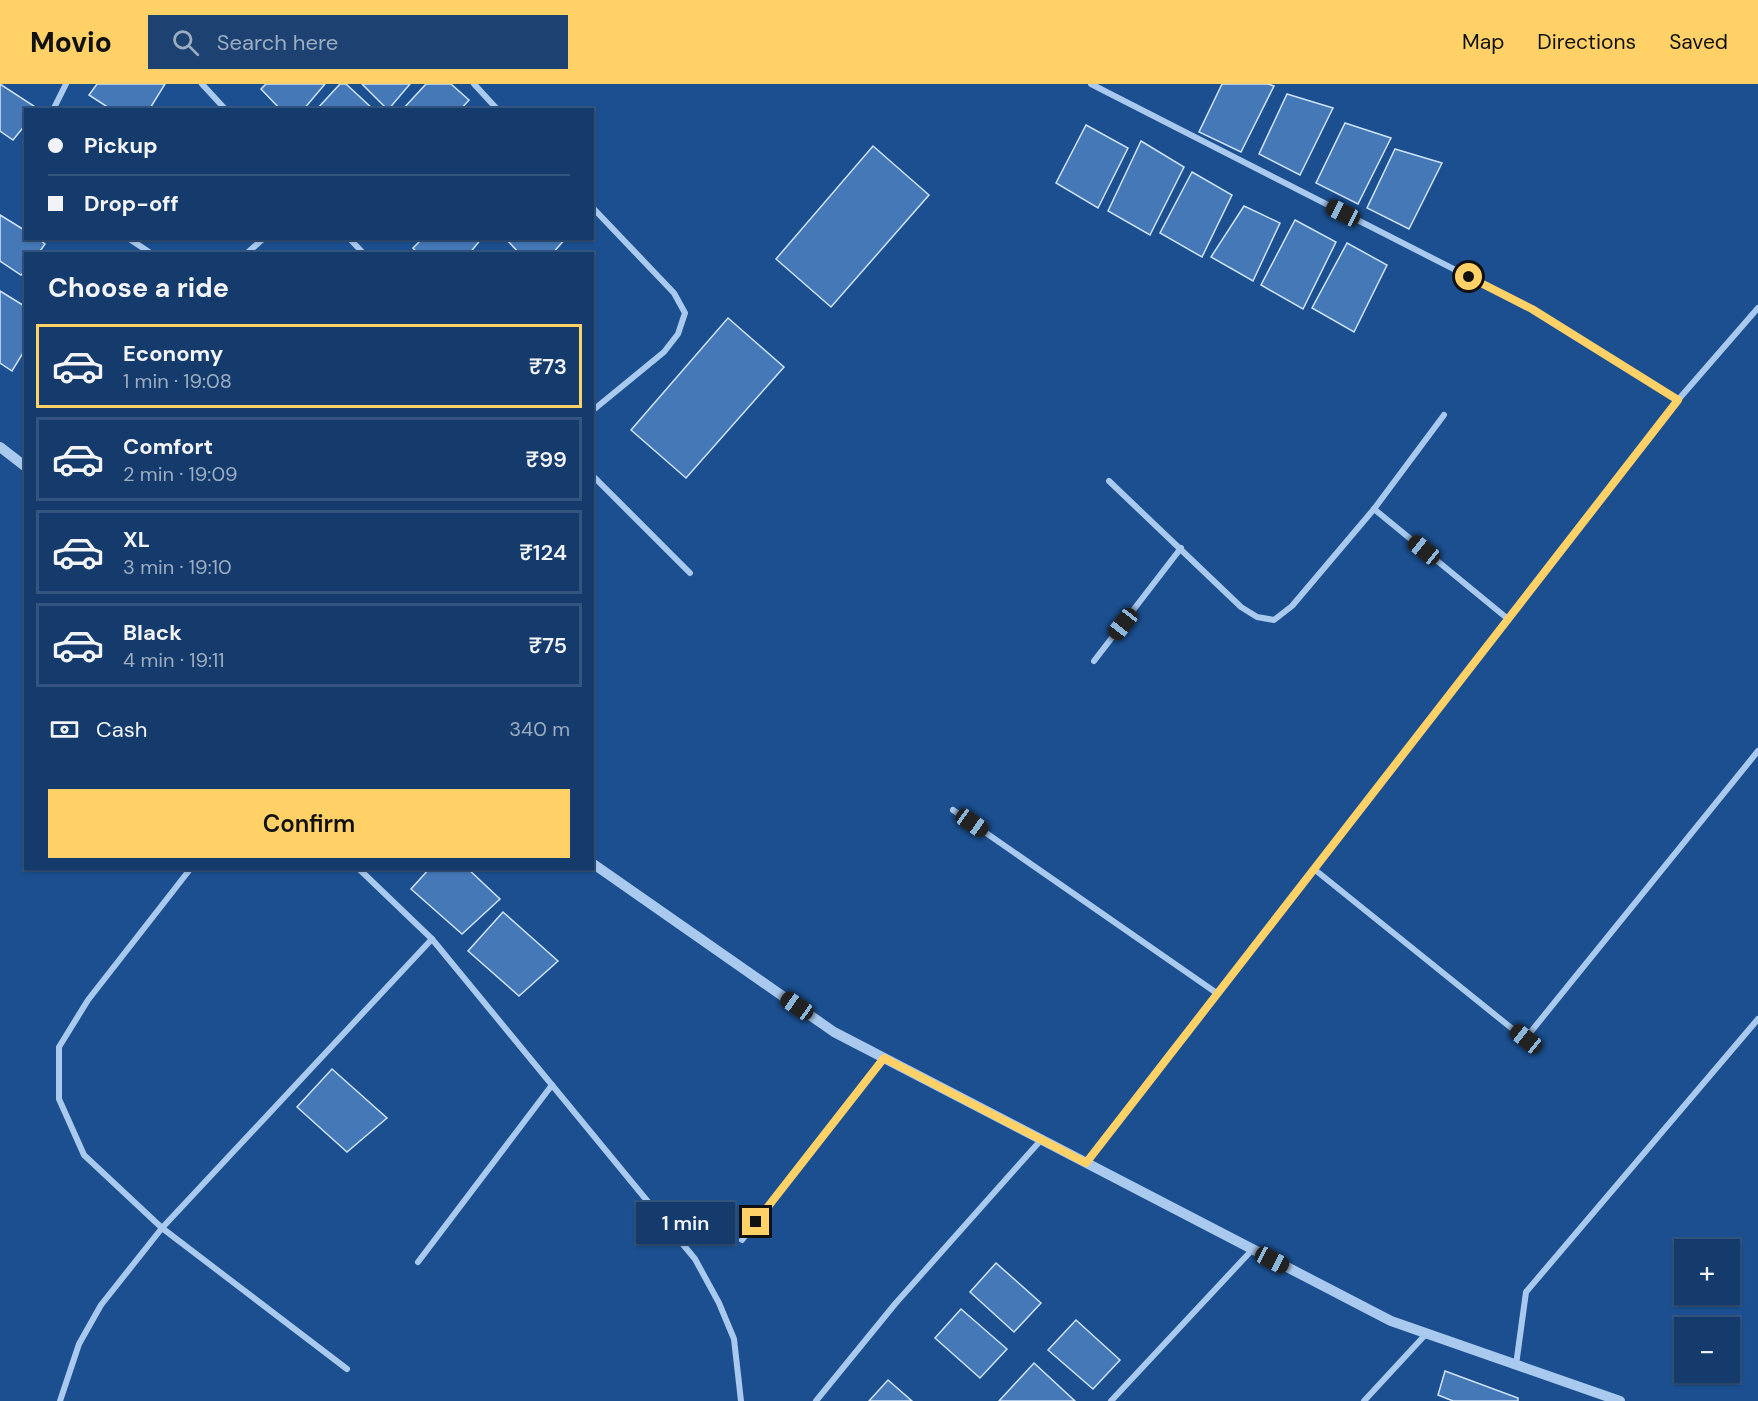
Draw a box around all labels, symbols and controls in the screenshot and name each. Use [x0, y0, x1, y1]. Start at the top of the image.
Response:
search box [148, 15, 568, 69]
text: Movio [30, 24, 112, 61]
icon: search [169, 26, 202, 59]
text: Search here [217, 28, 338, 57]
text: Map [1462, 28, 1504, 56]
text: Directions [1537, 28, 1636, 56]
text: Saved [1669, 28, 1728, 56]
text: Pickup [84, 131, 158, 160]
text: Drop-off [84, 189, 179, 218]
car [1323, 197, 1363, 229]
route start [1455, 263, 1482, 290]
text: Choose a ride [48, 270, 229, 305]
icon: car [51, 339, 105, 393]
text: Economy [123, 339, 223, 368]
text: ₹73 [529, 352, 567, 381]
text: 1 min · 19:08 [123, 368, 232, 394]
icon: car [51, 432, 105, 486]
text: Comfort [123, 432, 213, 461]
text: ₹99 [525, 445, 567, 474]
text: 2 min · 19:09 [123, 461, 238, 487]
icon: car [51, 525, 105, 579]
text: XL [123, 525, 150, 554]
car [1404, 532, 1444, 568]
text: ₹124 [519, 538, 567, 567]
text: 3 min · 19:10 [123, 554, 232, 580]
car [1105, 604, 1141, 644]
icon: car [51, 618, 105, 672]
text: Black [123, 618, 182, 647]
text: ₹75 [528, 631, 567, 660]
text: 4 min · 19:11 [123, 647, 224, 673]
icon: cash [48, 713, 81, 746]
text: Cash [96, 715, 147, 744]
text: 340 m [509, 716, 570, 742]
button: Confirm [48, 789, 570, 858]
car [952, 805, 992, 841]
car [777, 988, 817, 1024]
car [1506, 1021, 1546, 1057]
callout: 1 min [636, 1201, 735, 1243]
route end [742, 1208, 769, 1235]
text: 1 min [662, 1210, 709, 1236]
map controls [1674, 1239, 1740, 1383]
button: + [1674, 1239, 1740, 1305]
car [1252, 1244, 1292, 1276]
button: − [1674, 1317, 1740, 1383]

